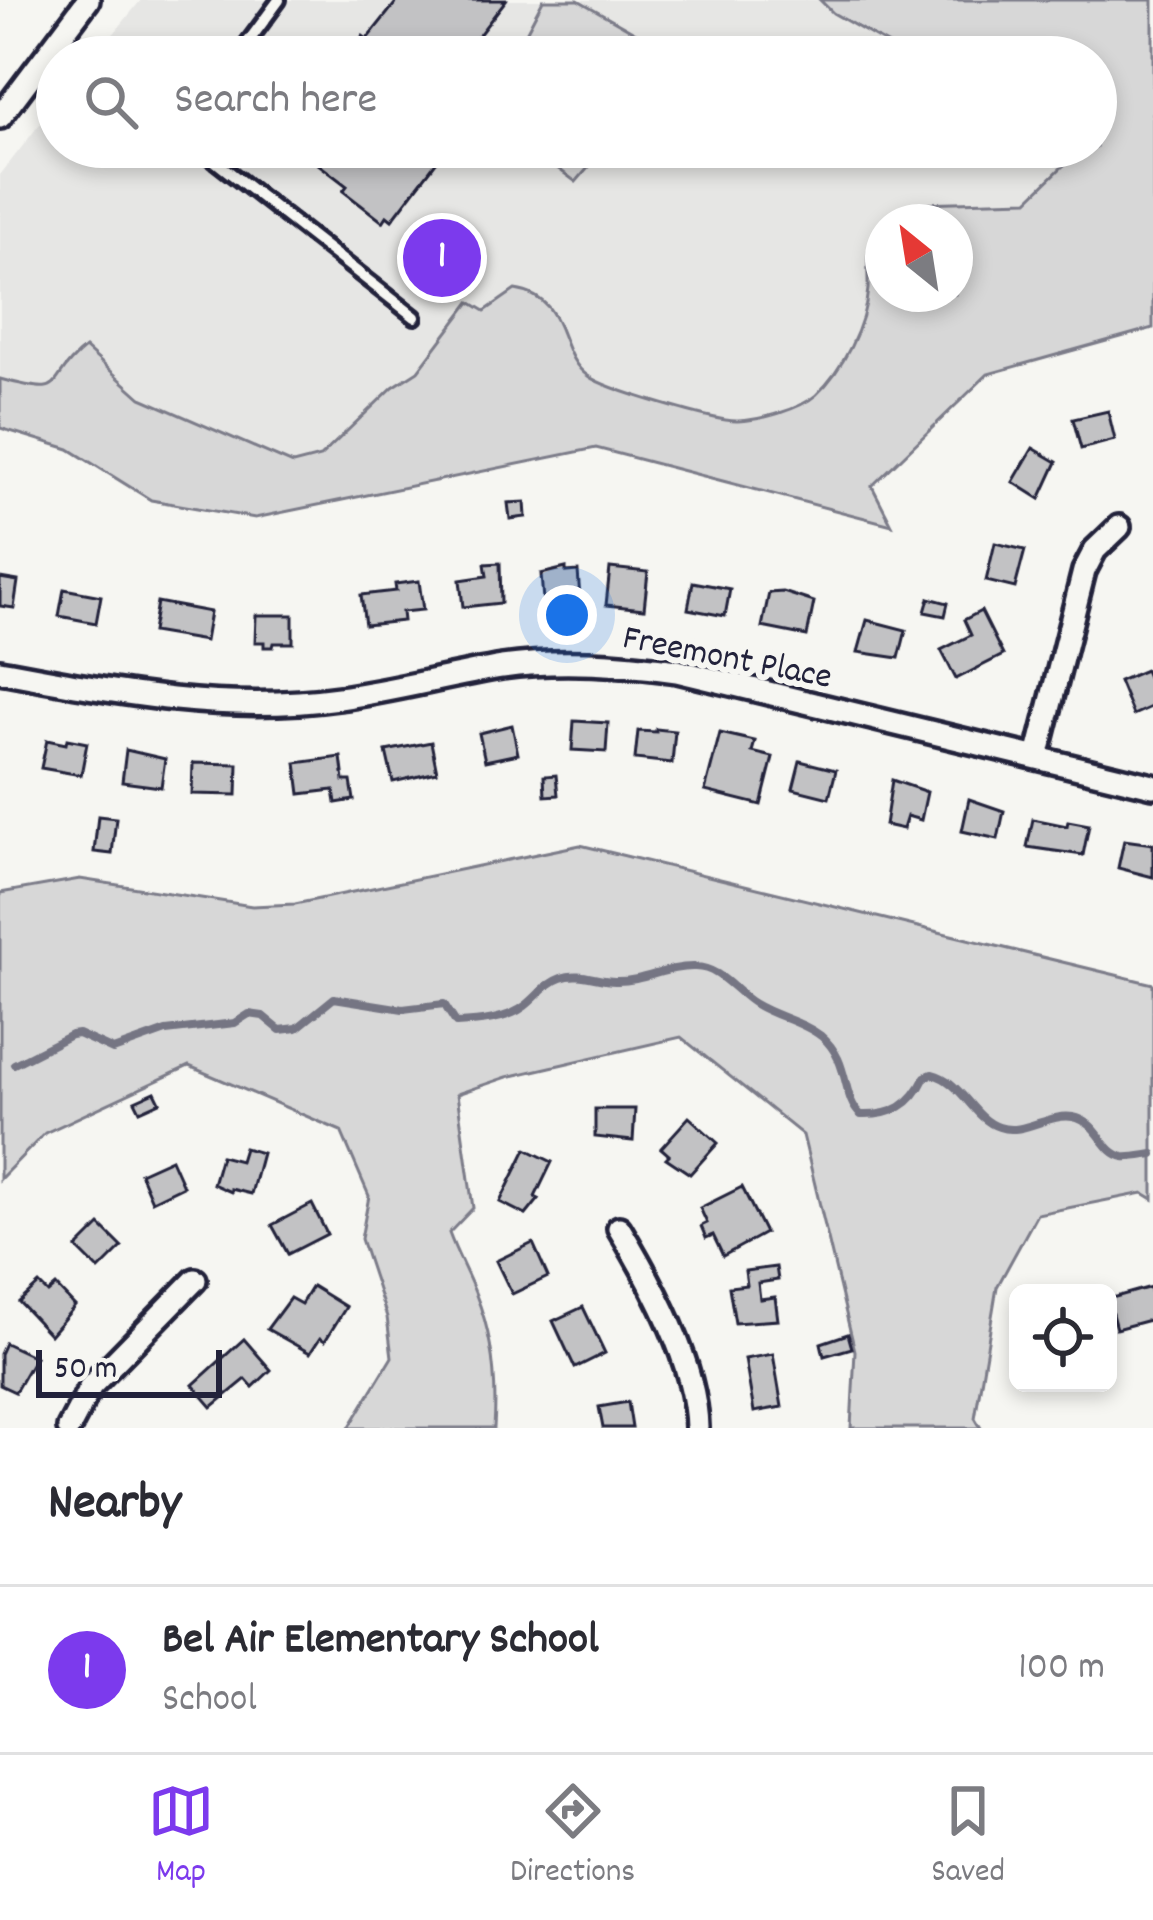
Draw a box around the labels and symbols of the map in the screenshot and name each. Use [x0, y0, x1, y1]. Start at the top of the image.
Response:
north arrow [865, 204, 973, 312]
pin: 1 [403, 213, 481, 303]
your location [537, 585, 597, 645]
street label: Freemont Place [618, 614, 836, 706]
scale bar [36, 1344, 222, 1397]

